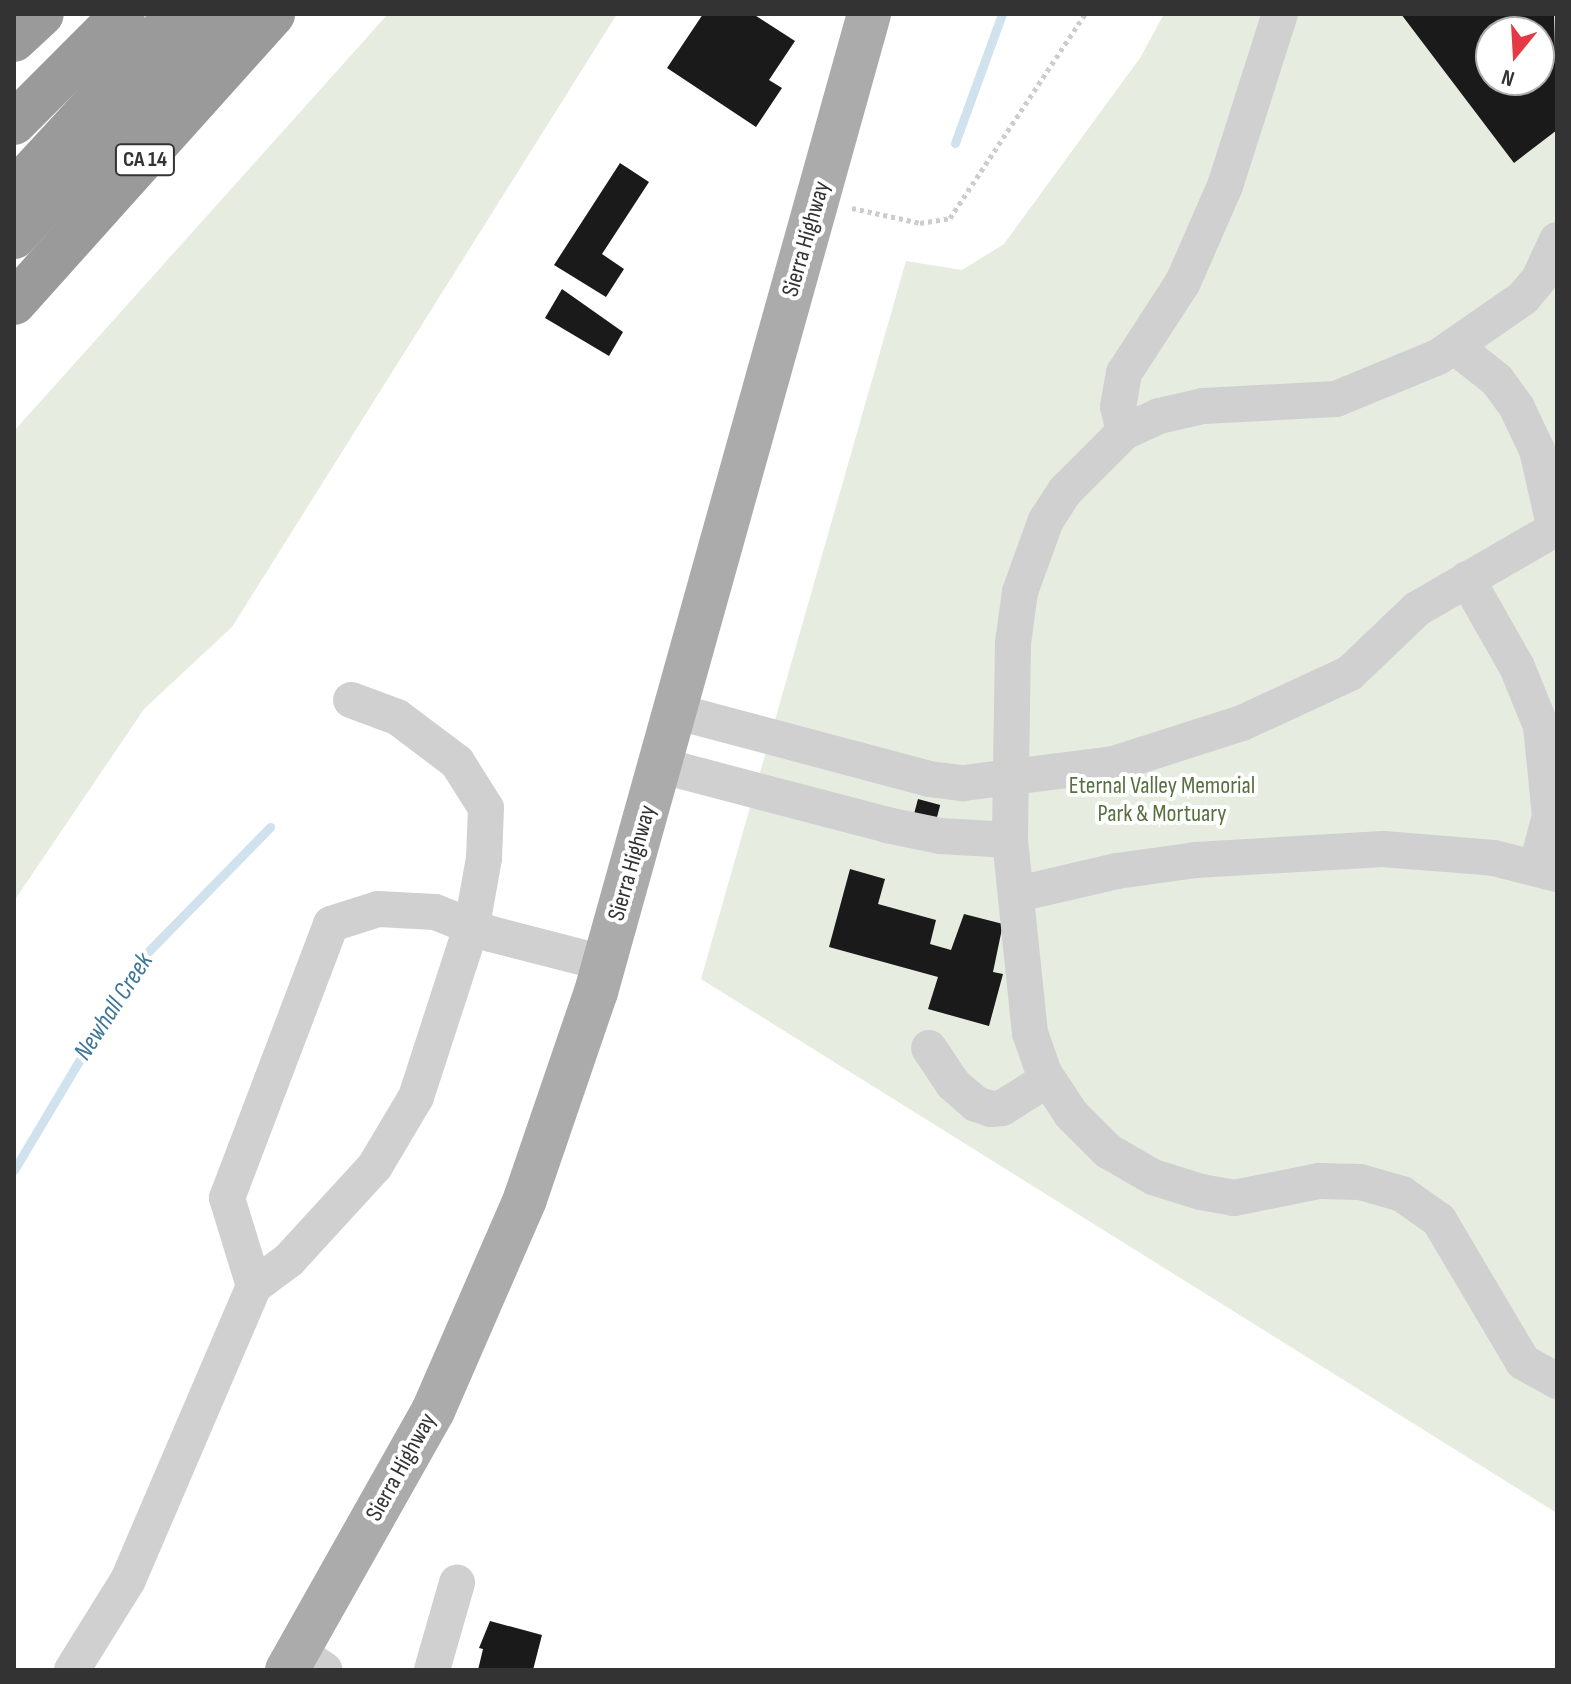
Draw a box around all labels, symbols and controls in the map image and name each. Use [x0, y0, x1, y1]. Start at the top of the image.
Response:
north arrow [1475, 16, 1555, 96]
text: N [1498, 63, 1518, 92]
road number: CA 14 [113, 142, 177, 178]
street label: Sierra Highway [776, 178, 836, 300]
park label: Eternal Valley Memorial Park & Mortuary [1069, 772, 1255, 828]
street label: Sierra Highway [602, 802, 662, 924]
water label: Newhall Creek [68, 948, 160, 1066]
street label: Sierra Highway [360, 1408, 442, 1526]

